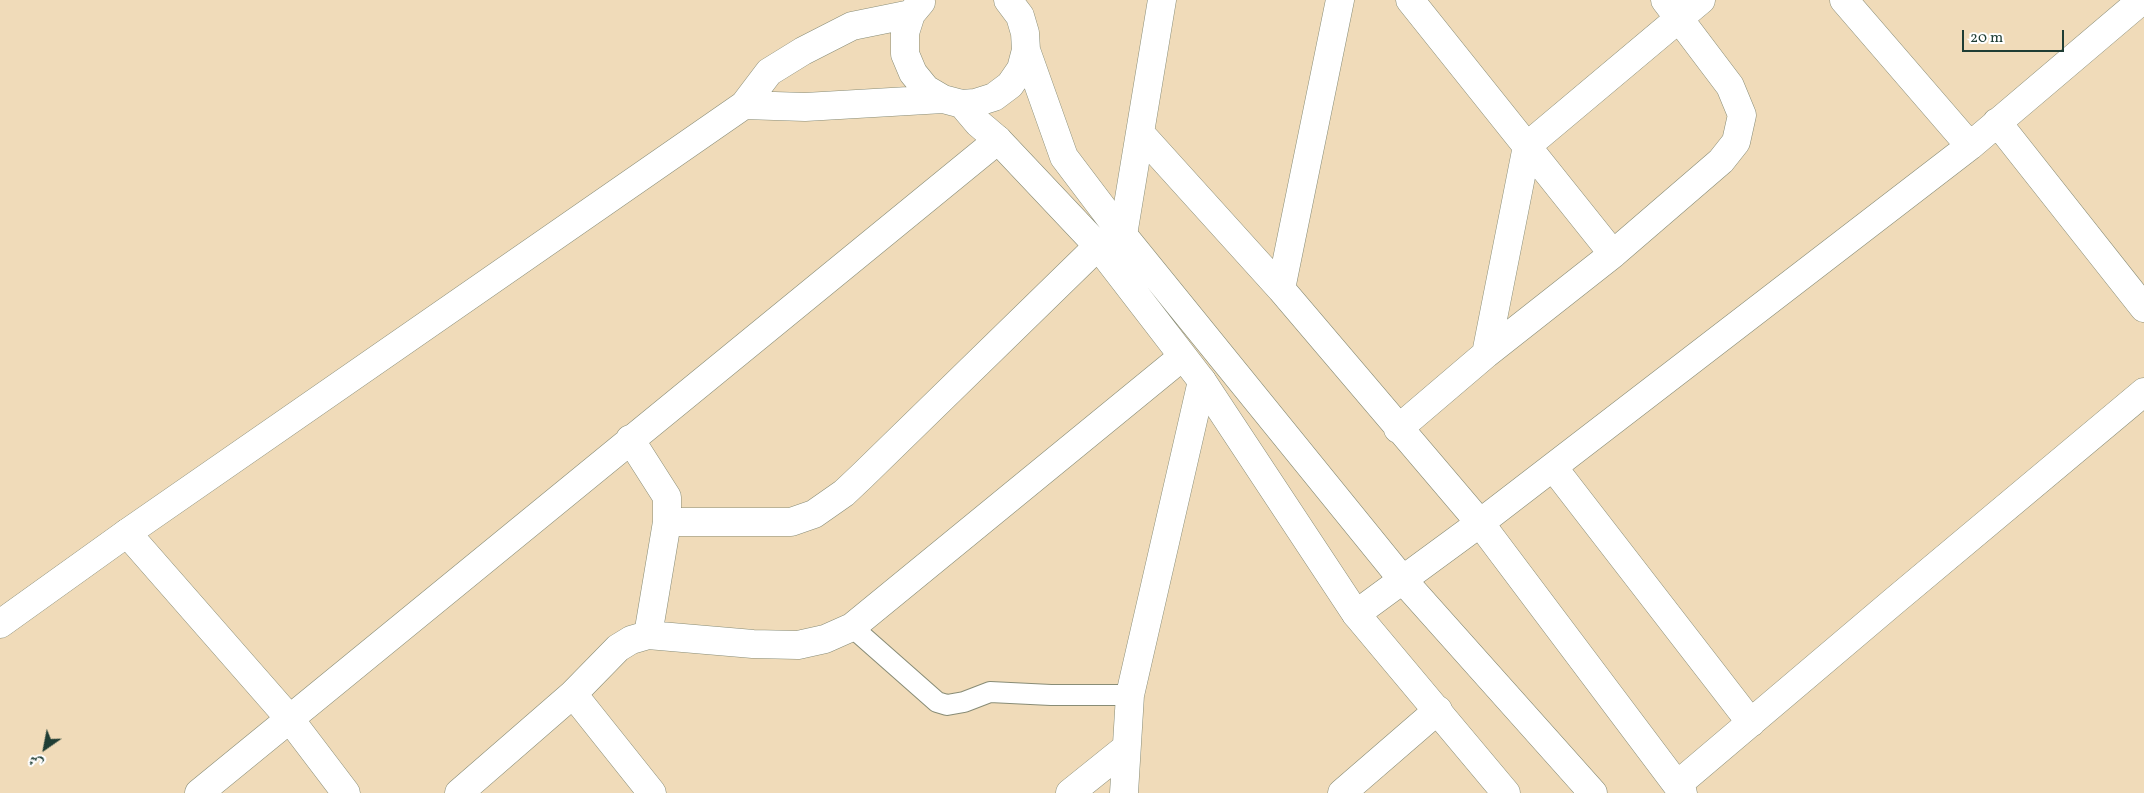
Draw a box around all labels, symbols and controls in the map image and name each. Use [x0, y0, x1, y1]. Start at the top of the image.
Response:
scale bar [1964, 20, 2066, 52]
text: 20 m [1970, 28, 2003, 49]
north arrow [20, 723, 70, 773]
text: ش [26, 749, 48, 773]

